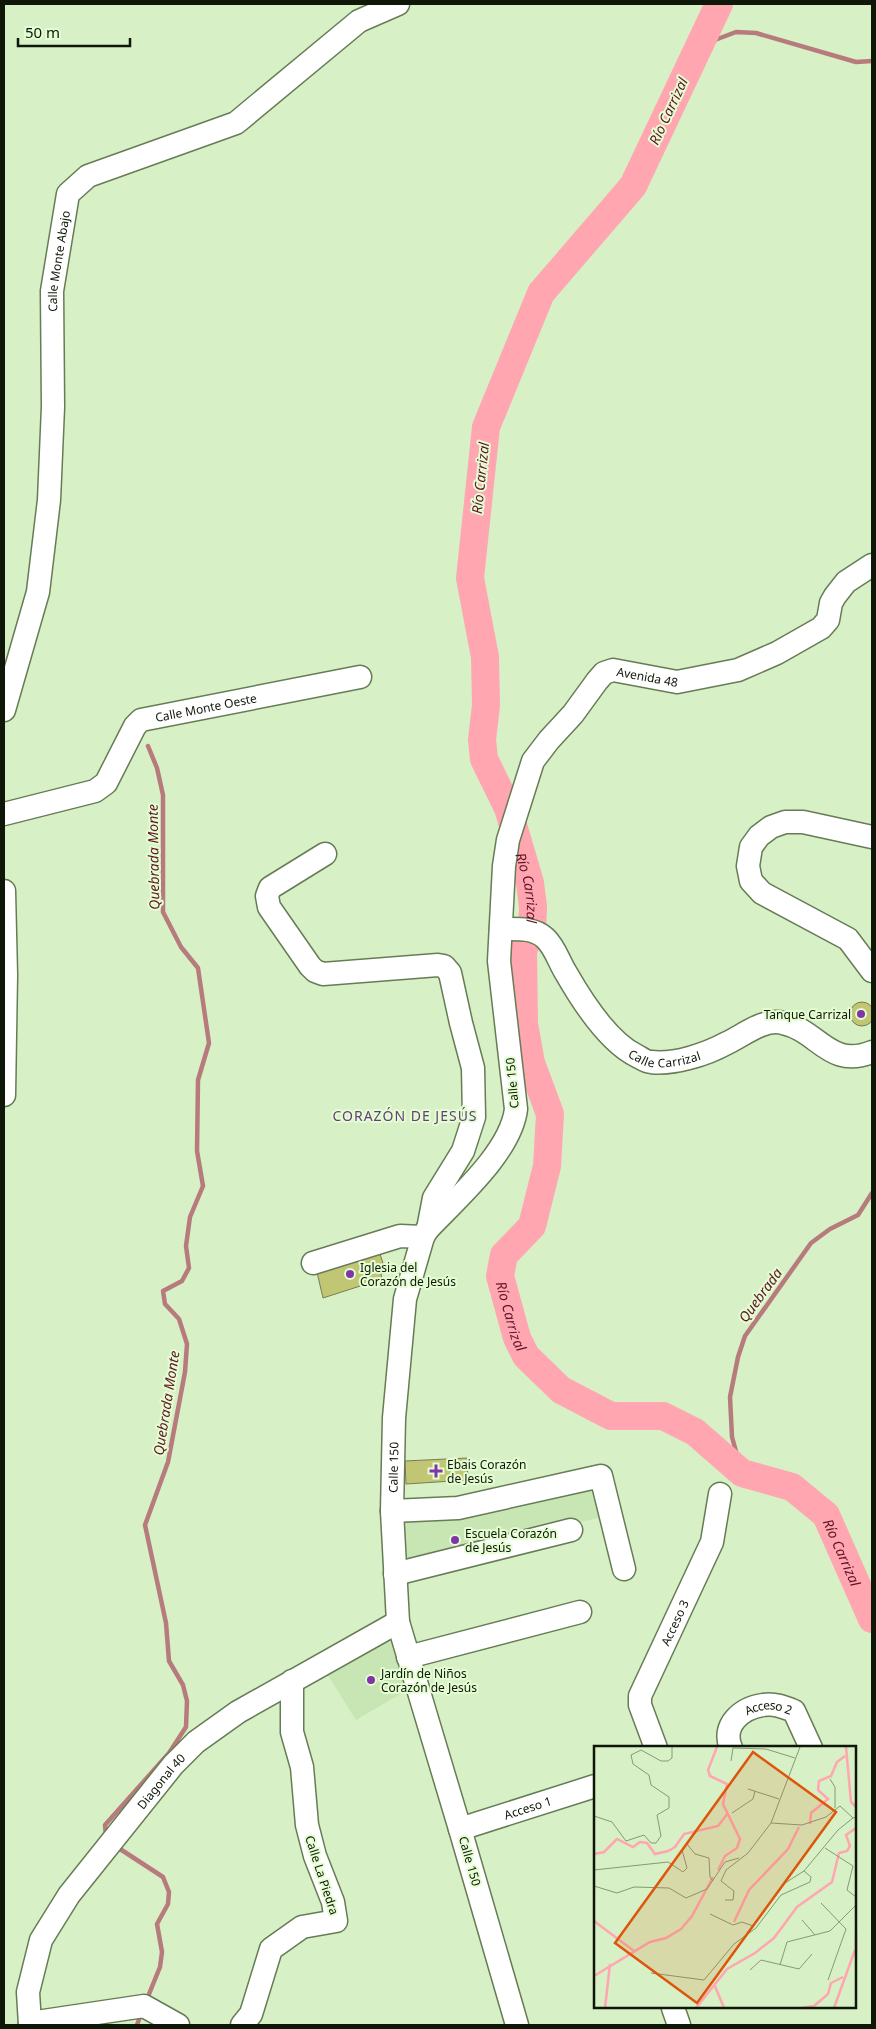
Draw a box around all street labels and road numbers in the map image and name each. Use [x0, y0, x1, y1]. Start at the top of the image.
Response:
street label: Calle Monte Abajo [44, 209, 74, 312]
street label: Avenida 48 [615, 662, 680, 691]
street label: Calle Monte Oeste [154, 689, 258, 726]
street label: Calle Carrizal [626, 1045, 702, 1071]
street label: Calle 150 [501, 1057, 523, 1109]
street label: Calle 150 [384, 1442, 402, 1493]
street label: Acceso 3 [656, 1597, 692, 1648]
street label: Acceso 2 [741, 1696, 795, 1719]
street label: Diagonal 40 [133, 1749, 189, 1812]
street label: Acceso 1 [502, 1792, 554, 1823]
street label: Calle La Piedra [301, 1833, 343, 1917]
street label: Calle 150 [455, 1834, 485, 1888]

